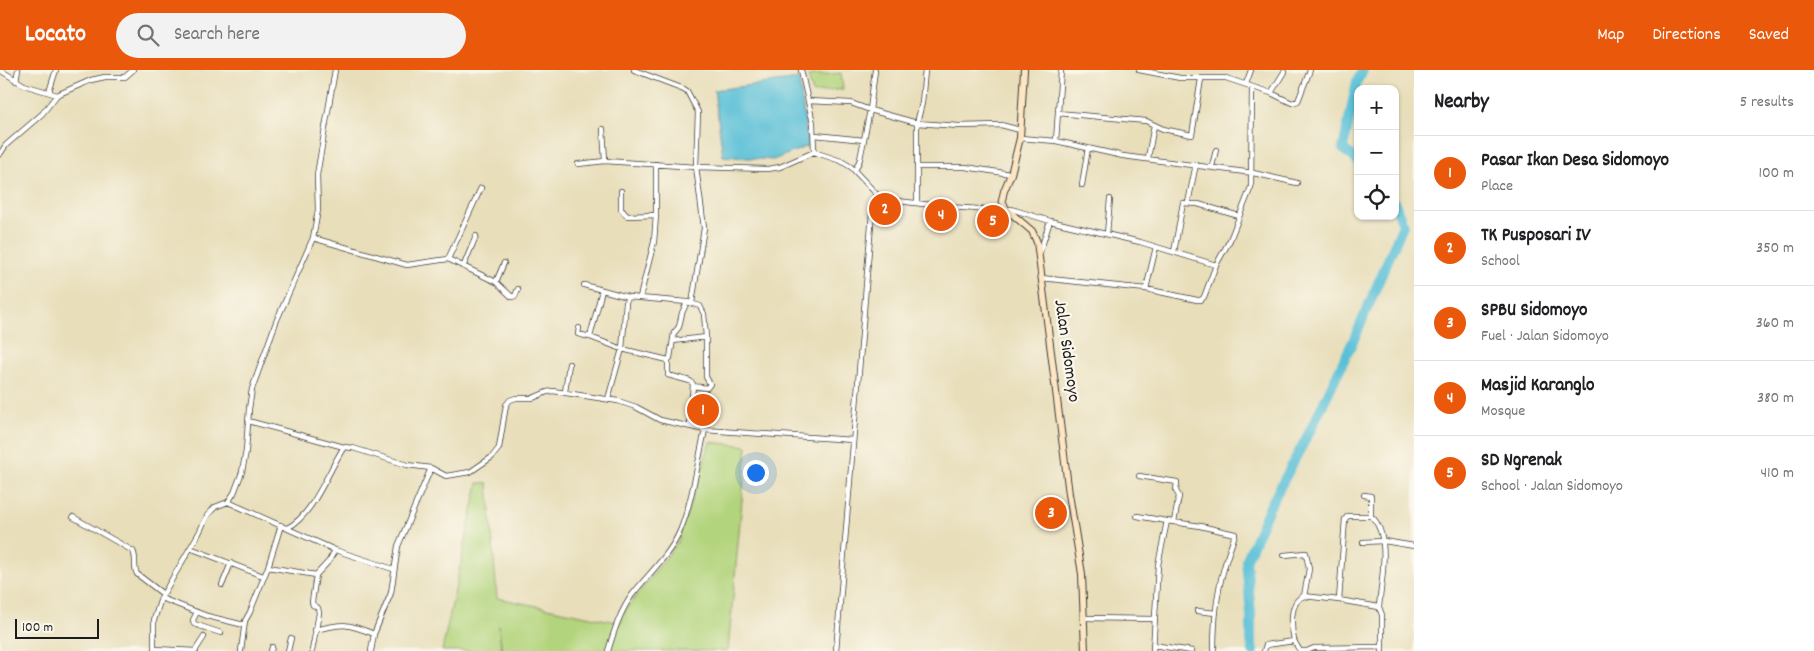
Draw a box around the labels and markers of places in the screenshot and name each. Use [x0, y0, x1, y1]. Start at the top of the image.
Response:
pin: 2 [869, 190, 901, 228]
pin: 4 [925, 196, 957, 234]
pin: 5 [977, 202, 1009, 240]
pin: 1 [687, 391, 719, 429]
pin: 3 [1035, 494, 1067, 532]

